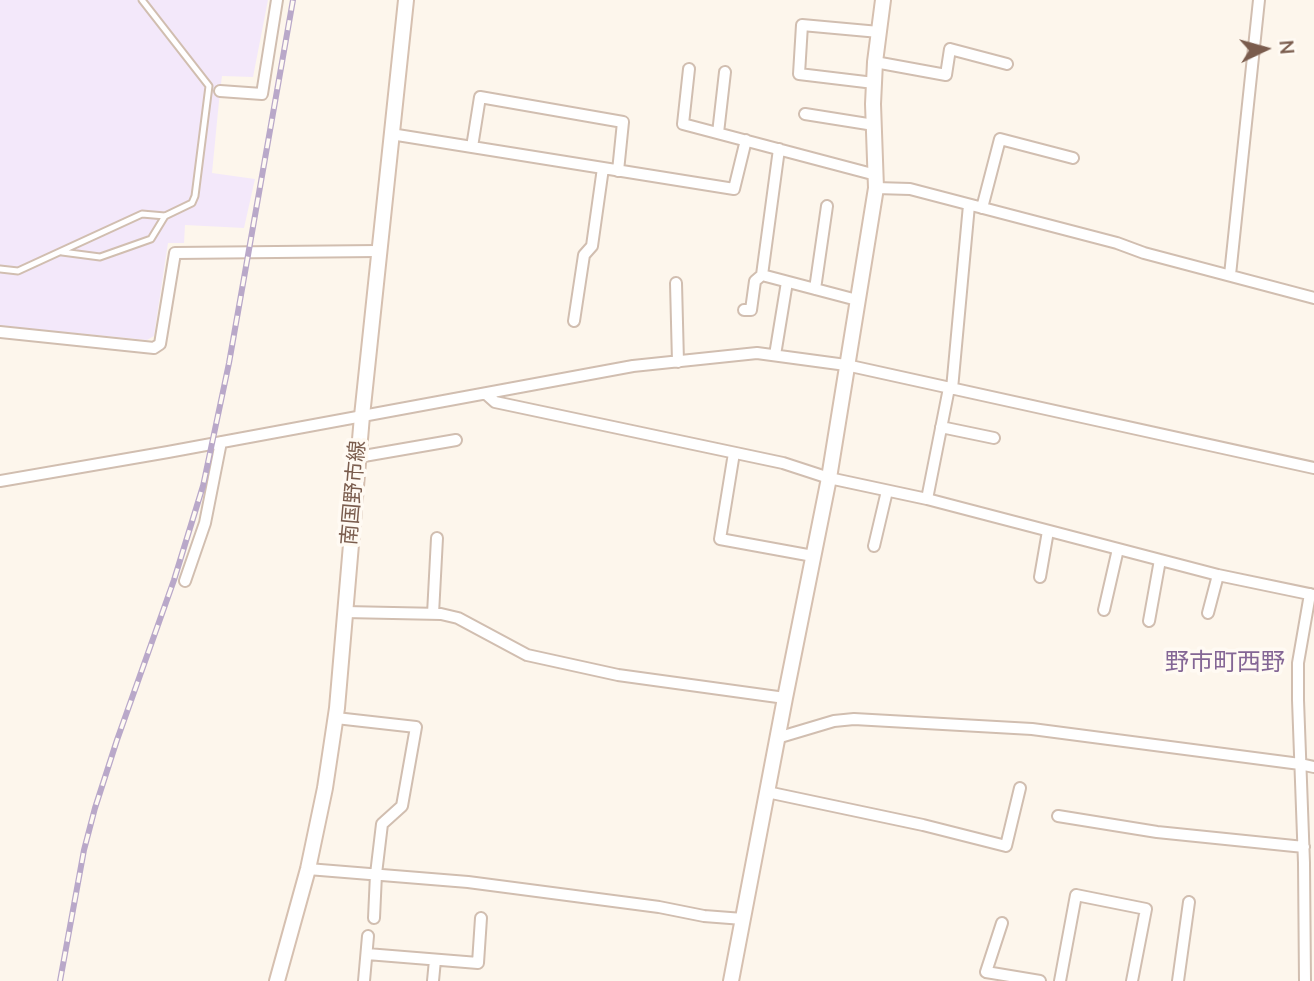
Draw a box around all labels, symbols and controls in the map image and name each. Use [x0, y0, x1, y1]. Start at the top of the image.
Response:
north arrow [1230, 14, 1300, 84]
text: N [1272, 39, 1299, 55]
street label: 南国野市線 [338, 440, 372, 546]
district label: 野市町西野 [1165, 650, 1285, 678]

